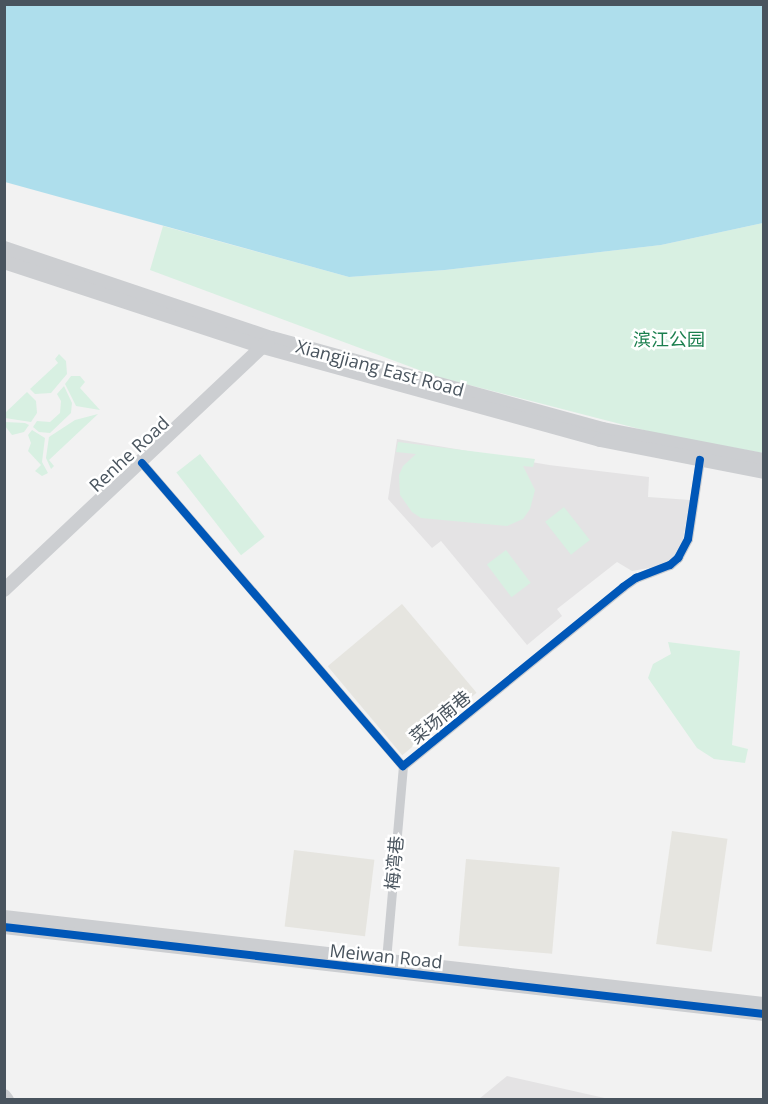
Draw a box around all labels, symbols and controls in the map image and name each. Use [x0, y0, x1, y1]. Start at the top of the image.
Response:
park label: 滨江公园 [633, 328, 705, 350]
street label: Xiangjiang East Road [294, 335, 466, 401]
street label: Renhe Road [85, 412, 173, 496]
street label: 菜场南巷 [405, 686, 475, 748]
street label: 梅湾巷 [381, 835, 407, 891]
street label: Meiwan Road [328, 939, 444, 973]

